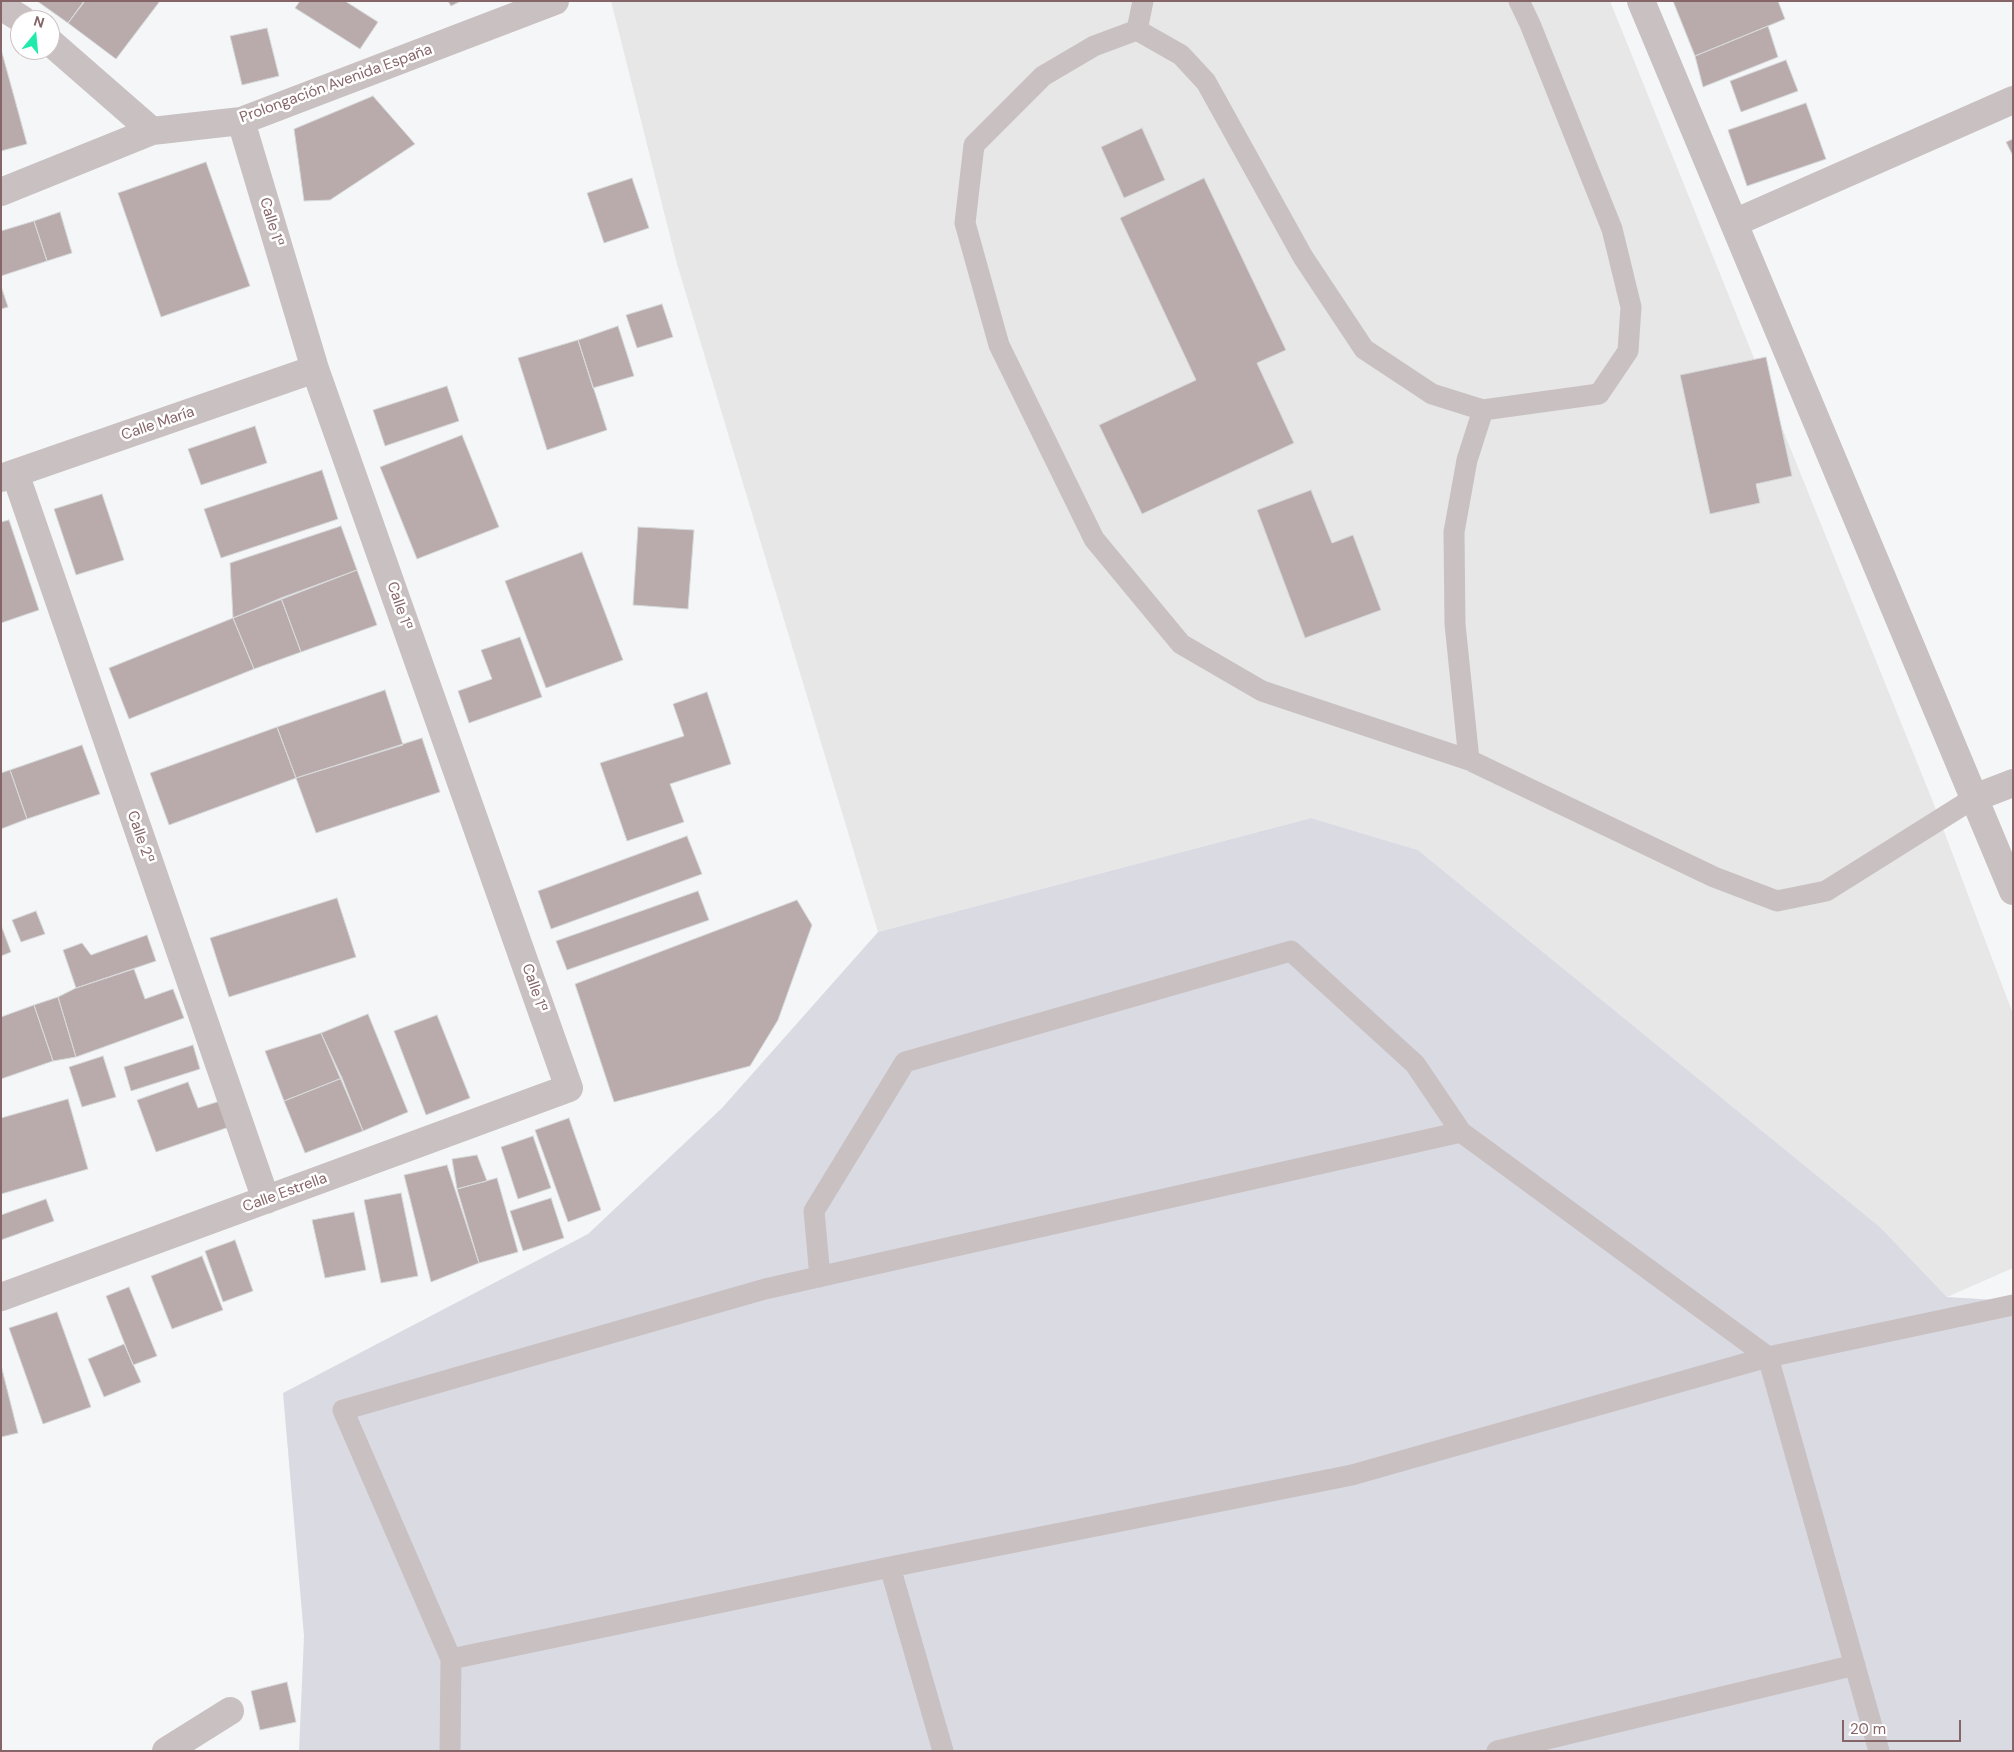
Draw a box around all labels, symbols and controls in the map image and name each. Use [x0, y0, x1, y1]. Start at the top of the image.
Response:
north arrow [10, 10, 60, 60]
text: N [32, 12, 47, 32]
street label: Prolongación Avenida España [237, 41, 435, 127]
street label: Calle 1ª [255, 195, 287, 249]
street label: Calle María [119, 403, 197, 445]
street label: Calle 1ª [382, 579, 416, 633]
street label: Calle 2ª [123, 809, 157, 865]
street label: Calle 1ª [517, 961, 551, 1015]
street label: Calle Estrella [240, 1169, 330, 1217]
scale bar [1844, 1710, 1963, 1742]
text: 20 m [1850, 1719, 1886, 1739]

